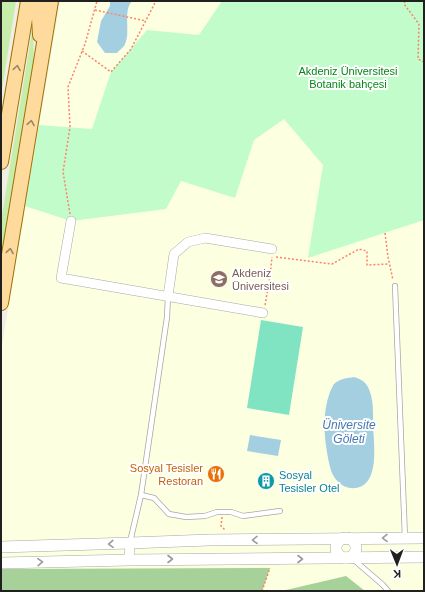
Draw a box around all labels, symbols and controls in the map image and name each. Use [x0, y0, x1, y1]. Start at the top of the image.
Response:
one-way arrow [12, 65, 20, 71]
park label: Akdeniz Üniversitesi Botanik bahçesi [298, 65, 398, 90]
one-way arrow [27, 119, 35, 126]
one-way arrow [5, 248, 14, 254]
place label: Akdeniz Üniversitesi [232, 267, 289, 292]
school or university icon: Akdeniz Üniversitesi [209, 269, 229, 289]
water label: Üniversite Göleti [322, 418, 376, 446]
place label: Sosyal Tesisler Restoran [130, 462, 203, 487]
restaurant icon: Sosyal Tesisler Restoran [206, 464, 226, 484]
place label: Sosyal Tesisler Otel [279, 469, 340, 494]
building icon: Sosyal Tesisler Otel [256, 471, 276, 491]
one-way arrow [382, 534, 388, 542]
one-way arrow [252, 536, 258, 544]
one-way arrow [108, 540, 114, 548]
north arrow [377, 544, 417, 584]
one-way arrow [297, 554, 303, 563]
one-way arrow [167, 555, 173, 564]
one-way arrow [37, 557, 43, 566]
text: K [393, 568, 401, 580]

